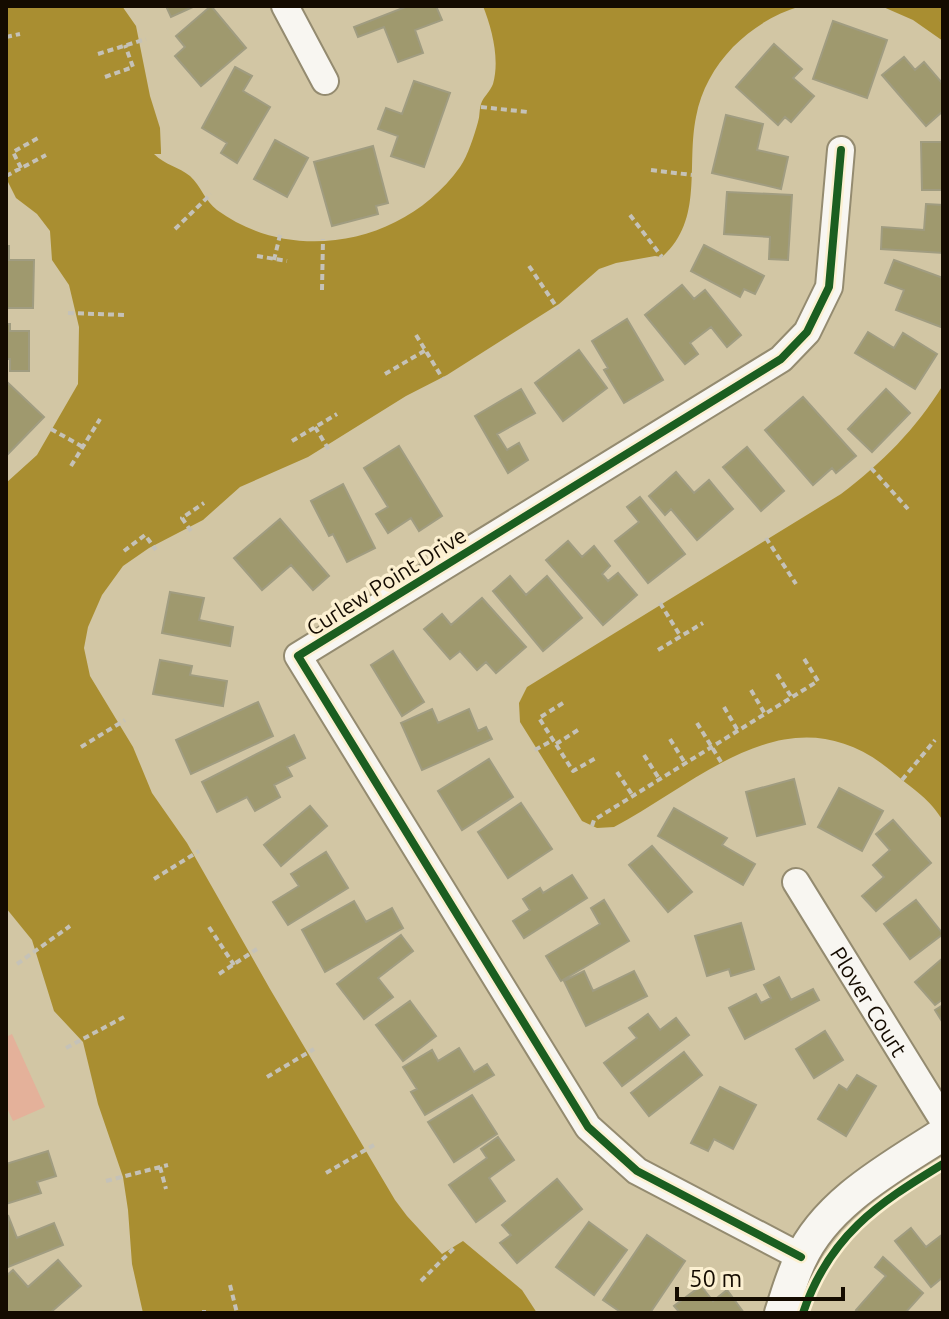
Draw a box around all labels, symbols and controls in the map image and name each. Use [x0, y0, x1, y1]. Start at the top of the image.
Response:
street label: Curlew Point Drive [302, 522, 470, 640]
street label: Plover Court [826, 942, 913, 1061]
scale bar [677, 1251, 843, 1301]
text: 50 m [689, 1265, 742, 1292]

